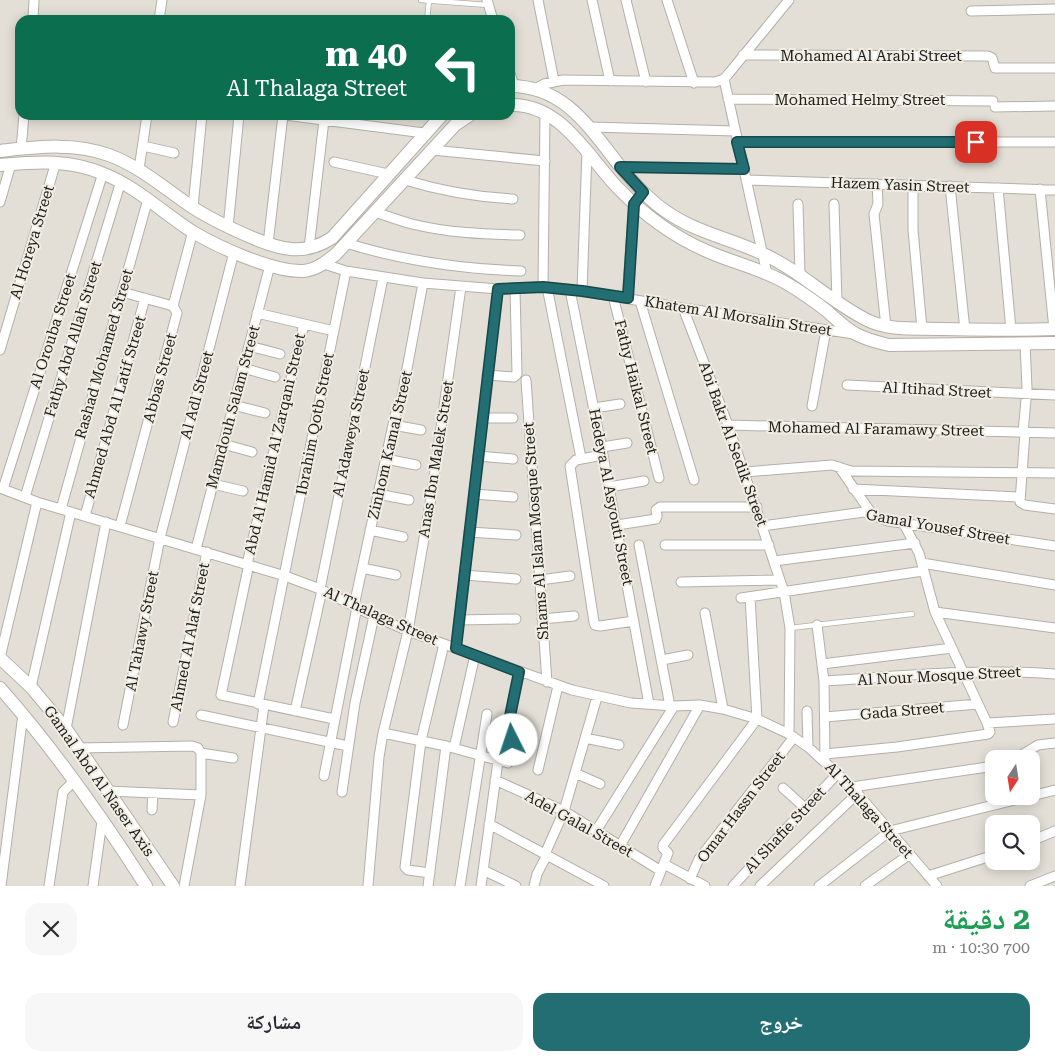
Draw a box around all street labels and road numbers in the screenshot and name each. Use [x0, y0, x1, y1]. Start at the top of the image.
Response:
street label: Mohamed Al Arabi Street [780, 47, 962, 65]
street label: Mohamed Helmy Street [775, 91, 946, 109]
street label: Hazem Yasin Street [830, 174, 970, 196]
street label: Al Horeya Street [6, 182, 58, 301]
street label: Fathy Abd Allah Street [41, 258, 105, 419]
street label: Rashad Mohamed Street [71, 266, 137, 441]
street label: Al Orouba Street [26, 271, 80, 391]
street label: Khatem Al Morsalin Street [643, 292, 833, 340]
street label: Ahmed Abd Al Latif Street [80, 313, 150, 500]
street label: Fathy Haikal Street [611, 318, 662, 456]
street label: Mamdouh Salam Street [203, 323, 264, 491]
street label: Abbas Street [139, 331, 181, 425]
street label: Abd Al Hamid Al Zarqani Street [241, 331, 309, 557]
street label: Al Adl Street [177, 348, 218, 441]
street label: Ibrahim Qotb Street [292, 351, 338, 497]
street label: Abi Bakr Al Sedik Street [695, 359, 771, 529]
street label: Al Adaweya Street [329, 367, 373, 499]
street label: Zinhom Kamal Street [364, 369, 416, 521]
street label: Al Itihad Street [882, 378, 992, 402]
street label: Anas Ibn Malek Street [415, 379, 457, 539]
street label: Hedeya Al Asyouti Street [585, 407, 637, 587]
street label: Mohamed Al Faramawy Street [768, 418, 985, 440]
street label: Shams Al Islam Mosque Street [519, 421, 553, 640]
street label: Gamal Yousef Street [865, 505, 1012, 549]
street label: Ahmed Al Alaf Street [167, 561, 213, 713]
street label: Al Tahawy Street [121, 569, 163, 693]
street label: Al Thalaga Street [321, 583, 441, 649]
street label: Al Nour Mosque Street [857, 663, 1022, 689]
street label: Gada Street [859, 698, 945, 724]
street label: Gamal Abd Al Naser Axis [40, 702, 158, 860]
street label: Omar Hassn Street [693, 747, 789, 866]
street label: Al Thalaga Street [821, 758, 917, 862]
street label: Al Shafie Street [740, 783, 830, 877]
street label: Adel Galal Street [522, 787, 637, 861]

